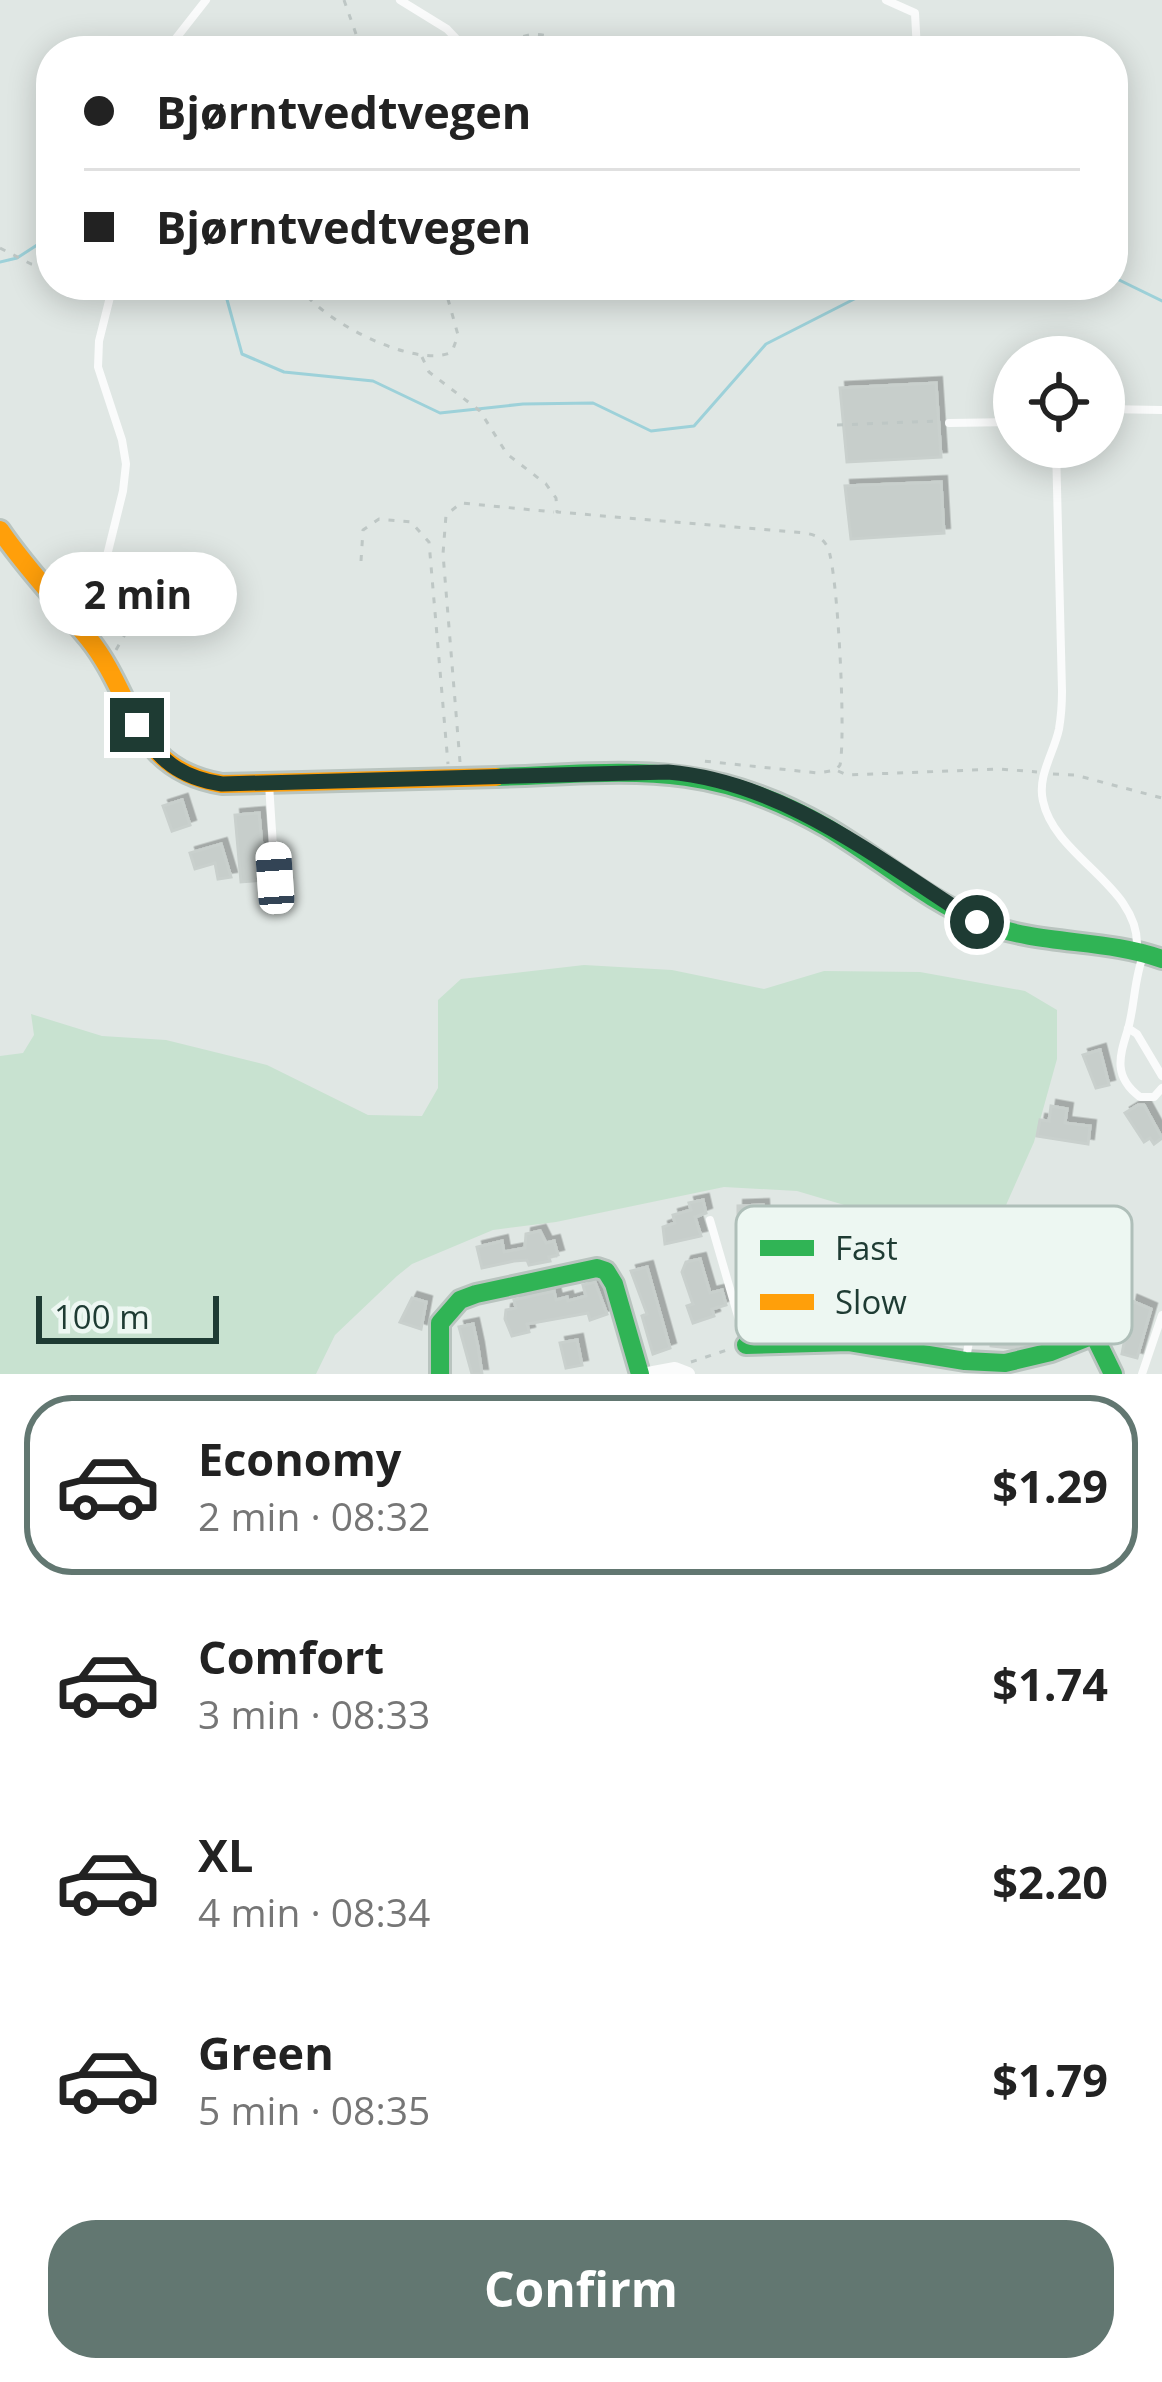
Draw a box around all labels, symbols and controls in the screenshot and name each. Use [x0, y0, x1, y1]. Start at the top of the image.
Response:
text: Bjørntvedtvegen [156, 81, 531, 142]
text: Bjørntvedtvegen [156, 196, 531, 257]
map controls [993, 336, 1125, 468]
button: locate [993, 336, 1125, 468]
callout: 2 min [38, 551, 236, 635]
text: 2 min [84, 567, 192, 620]
route end [110, 698, 164, 752]
car [255, 841, 295, 915]
route start [950, 895, 1004, 949]
legend [736, 1206, 1132, 1344]
text: Fast [835, 1225, 898, 1270]
text: Slow [835, 1279, 907, 1324]
scale bar [36, 1290, 219, 1343]
text: 100 m [54, 1294, 150, 1339]
text: Economy [198, 1428, 401, 1489]
icon: car [54, 1431, 162, 1539]
text: $1.29 [992, 1455, 1108, 1516]
text: 2 min · 08:32 [198, 1489, 430, 1542]
text: Comfort [198, 1626, 384, 1687]
icon: car [54, 1629, 162, 1737]
text: $1.74 [992, 1653, 1108, 1714]
text: 3 min · 08:33 [198, 1687, 430, 1740]
text: XL [198, 1824, 253, 1885]
icon: car [54, 1827, 162, 1935]
text: $2.20 [992, 1851, 1108, 1912]
text: 4 min · 08:34 [198, 1885, 430, 1938]
text: Green [198, 2022, 334, 2083]
icon: car [54, 2025, 162, 2133]
text: $1.79 [992, 2049, 1108, 2110]
text: 5 min · 08:35 [198, 2083, 430, 2136]
button: Confirm [48, 2220, 1114, 2358]

